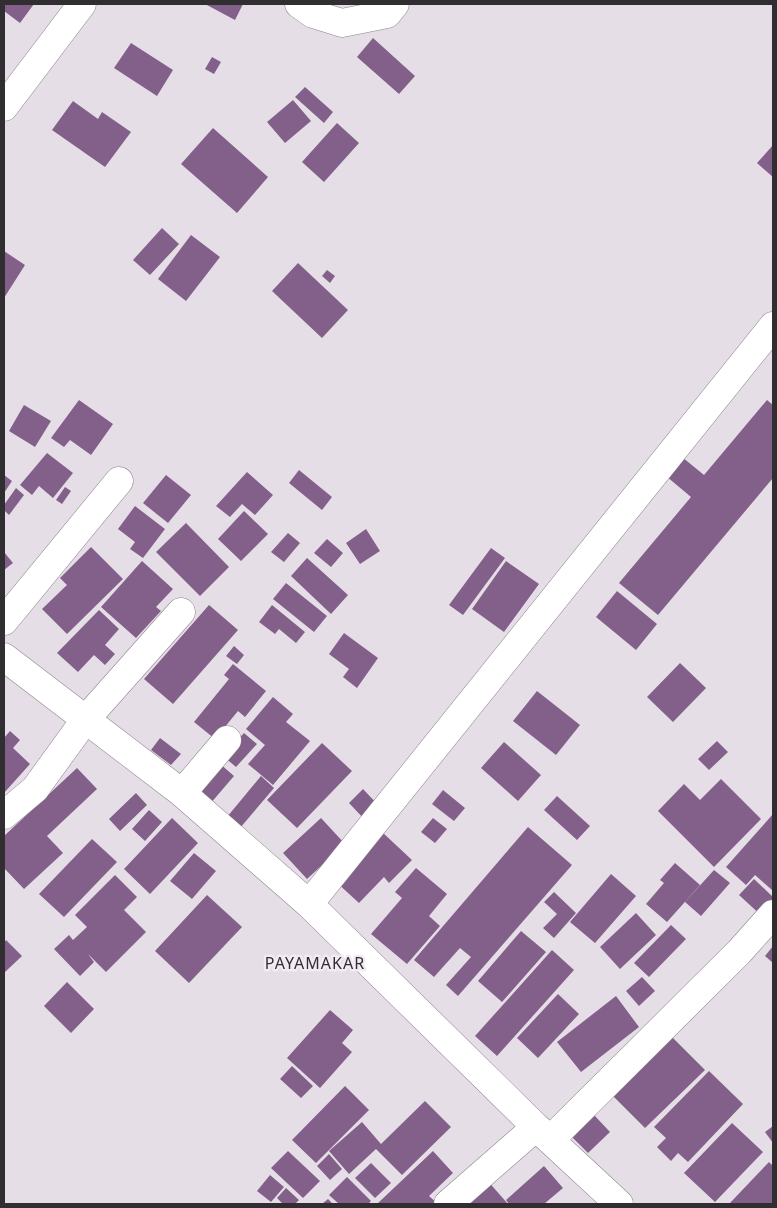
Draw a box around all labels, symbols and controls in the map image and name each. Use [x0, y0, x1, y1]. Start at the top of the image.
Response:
district label: PAYAMAKAR [265, 952, 365, 974]

